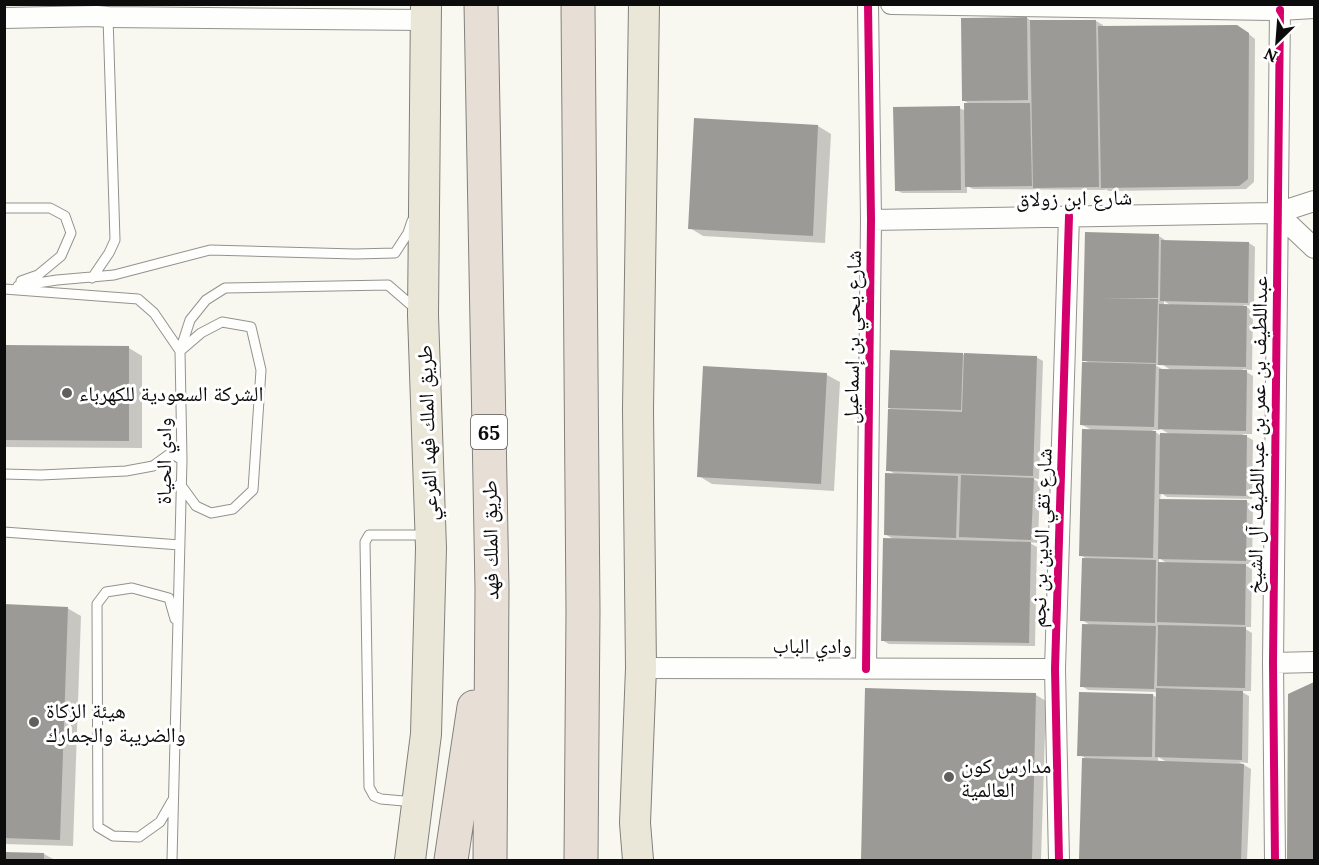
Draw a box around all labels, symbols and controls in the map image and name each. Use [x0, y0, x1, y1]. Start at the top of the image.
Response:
north arrow [1247, 12, 1307, 72]
text: N [1261, 44, 1280, 67]
street label: شارع ابن زولاق [1016, 183, 1132, 213]
street label: شارع يحي بن إسماعيل [837, 250, 870, 424]
street label: عبداللطيف بن عمر بن عبداللطيف آل الشيخ [1241, 275, 1273, 594]
street label: طريق الملك فهد الفرعي [410, 344, 447, 522]
place label: الشركة السعودية للكهرباء [79, 380, 263, 407]
marker: الشركة السعودية للكهرباء [60, 386, 74, 400]
road number: 65 [471, 415, 507, 449]
street label: وادي الحياة [150, 418, 180, 504]
street label: شارع تقي الدين بن نجم [1024, 448, 1061, 628]
street label: طريق الملك فهد [475, 480, 505, 600]
street label: وادي الباب [772, 632, 852, 662]
place label: هيئة الزكاة والضريبة والجمارك [46, 697, 186, 748]
marker: هيئة الزكاة والضريبة والجمارك [27, 715, 41, 729]
place label: مدارس كون العالمية [961, 752, 1051, 803]
marker: مدارس كون العالمية [942, 770, 956, 784]

